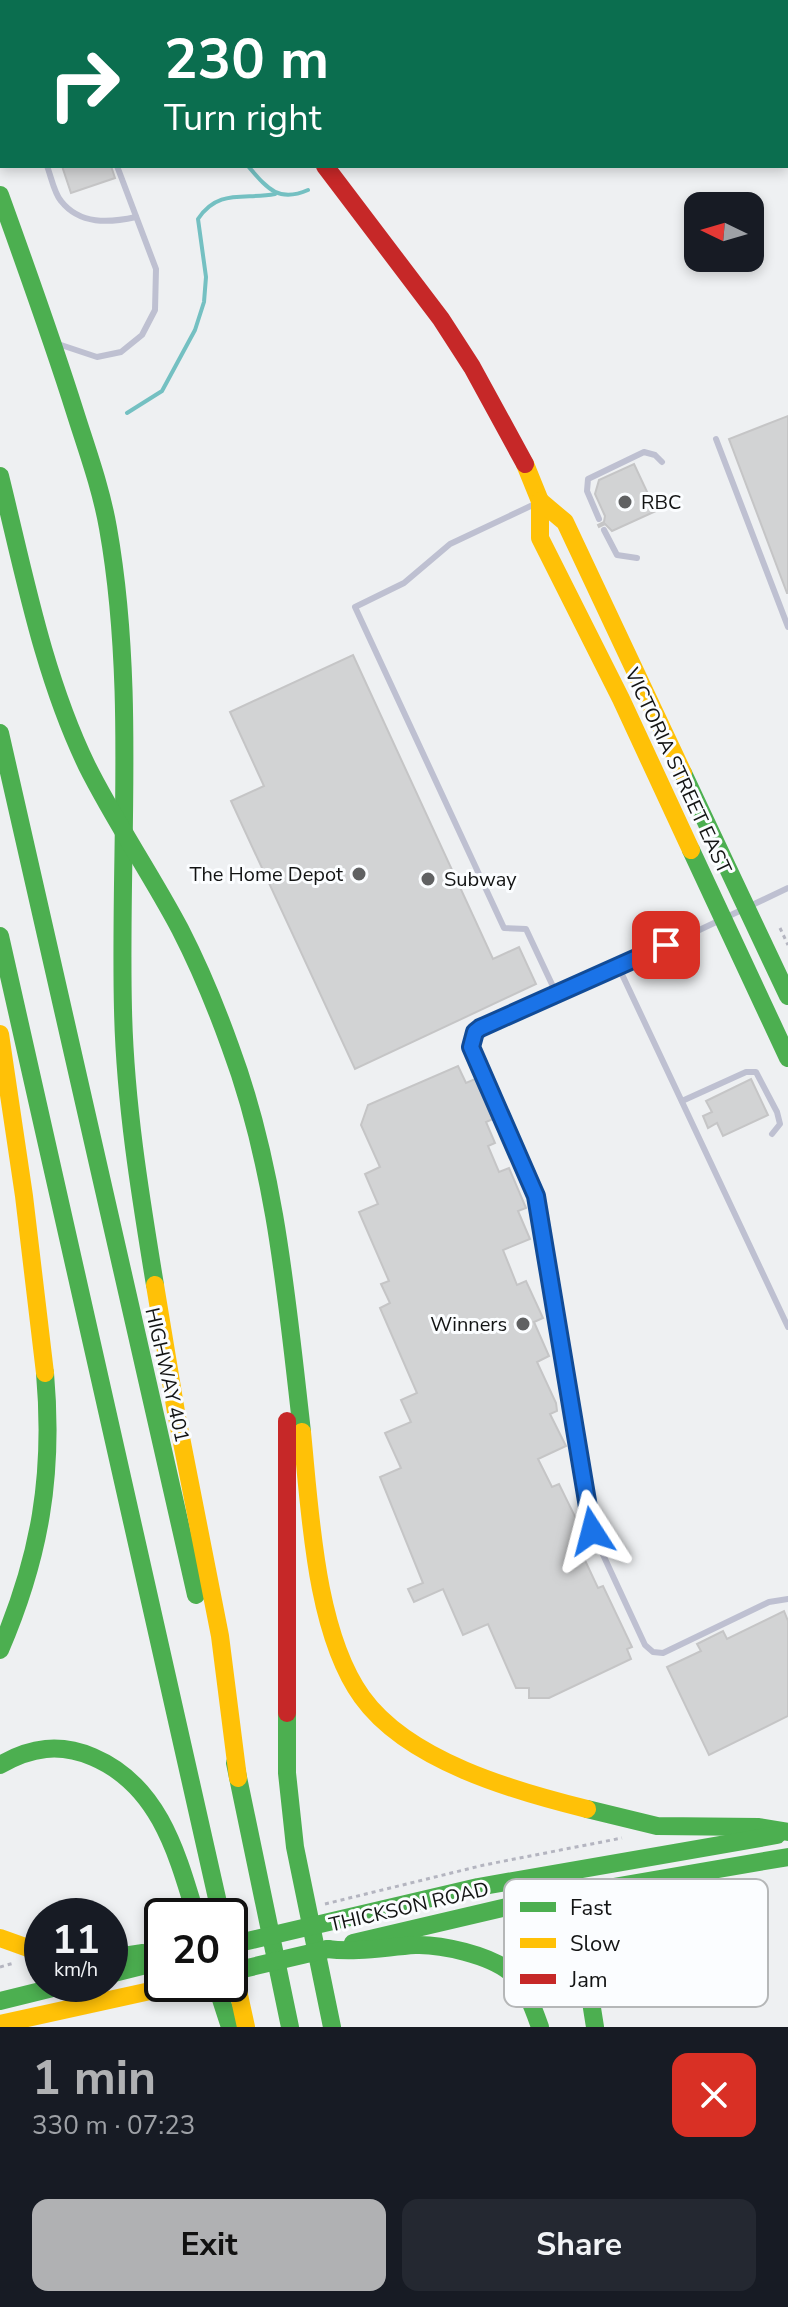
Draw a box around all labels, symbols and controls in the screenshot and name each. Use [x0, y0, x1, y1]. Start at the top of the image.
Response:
text: 230 m [164, 21, 329, 98]
icon: right [32, 32, 136, 136]
text: Turn right [164, 94, 321, 143]
north arrow [684, 192, 764, 272]
map controls [684, 192, 764, 272]
place label: RBC [641, 489, 681, 516]
marker: RBC [616, 493, 634, 511]
street label: VICTORIA STREET EAST [618, 663, 738, 878]
place label: The Home Depot [189, 861, 344, 888]
marker: The Home Depot [350, 865, 368, 883]
place label: Subway [444, 866, 517, 893]
marker: Subway [419, 870, 437, 888]
pin [632, 911, 700, 979]
icon: arrive [644, 923, 688, 967]
street label: HIGHWAY 401 [138, 1305, 196, 1445]
place label: Winners [430, 1311, 507, 1338]
marker: Winners [514, 1315, 532, 1333]
position arrow [550, 1489, 634, 1573]
street label: THICKSON ROAD [326, 1875, 492, 1939]
legend [504, 1879, 768, 2007]
text: Fast [570, 1893, 612, 1923]
speed limit sign: 20 [144, 1898, 248, 2002]
text: 11 [52, 1913, 100, 1967]
text: Slow [570, 1929, 621, 1959]
text: km/h [54, 1956, 98, 1983]
text: Jam [569, 1965, 608, 1995]
text: 1 min [32, 2045, 156, 2111]
button: close [672, 2053, 756, 2137]
text: 330 m · 07:23 [32, 2108, 195, 2143]
button: Exit [32, 2199, 386, 2291]
button: Share [402, 2199, 756, 2291]

